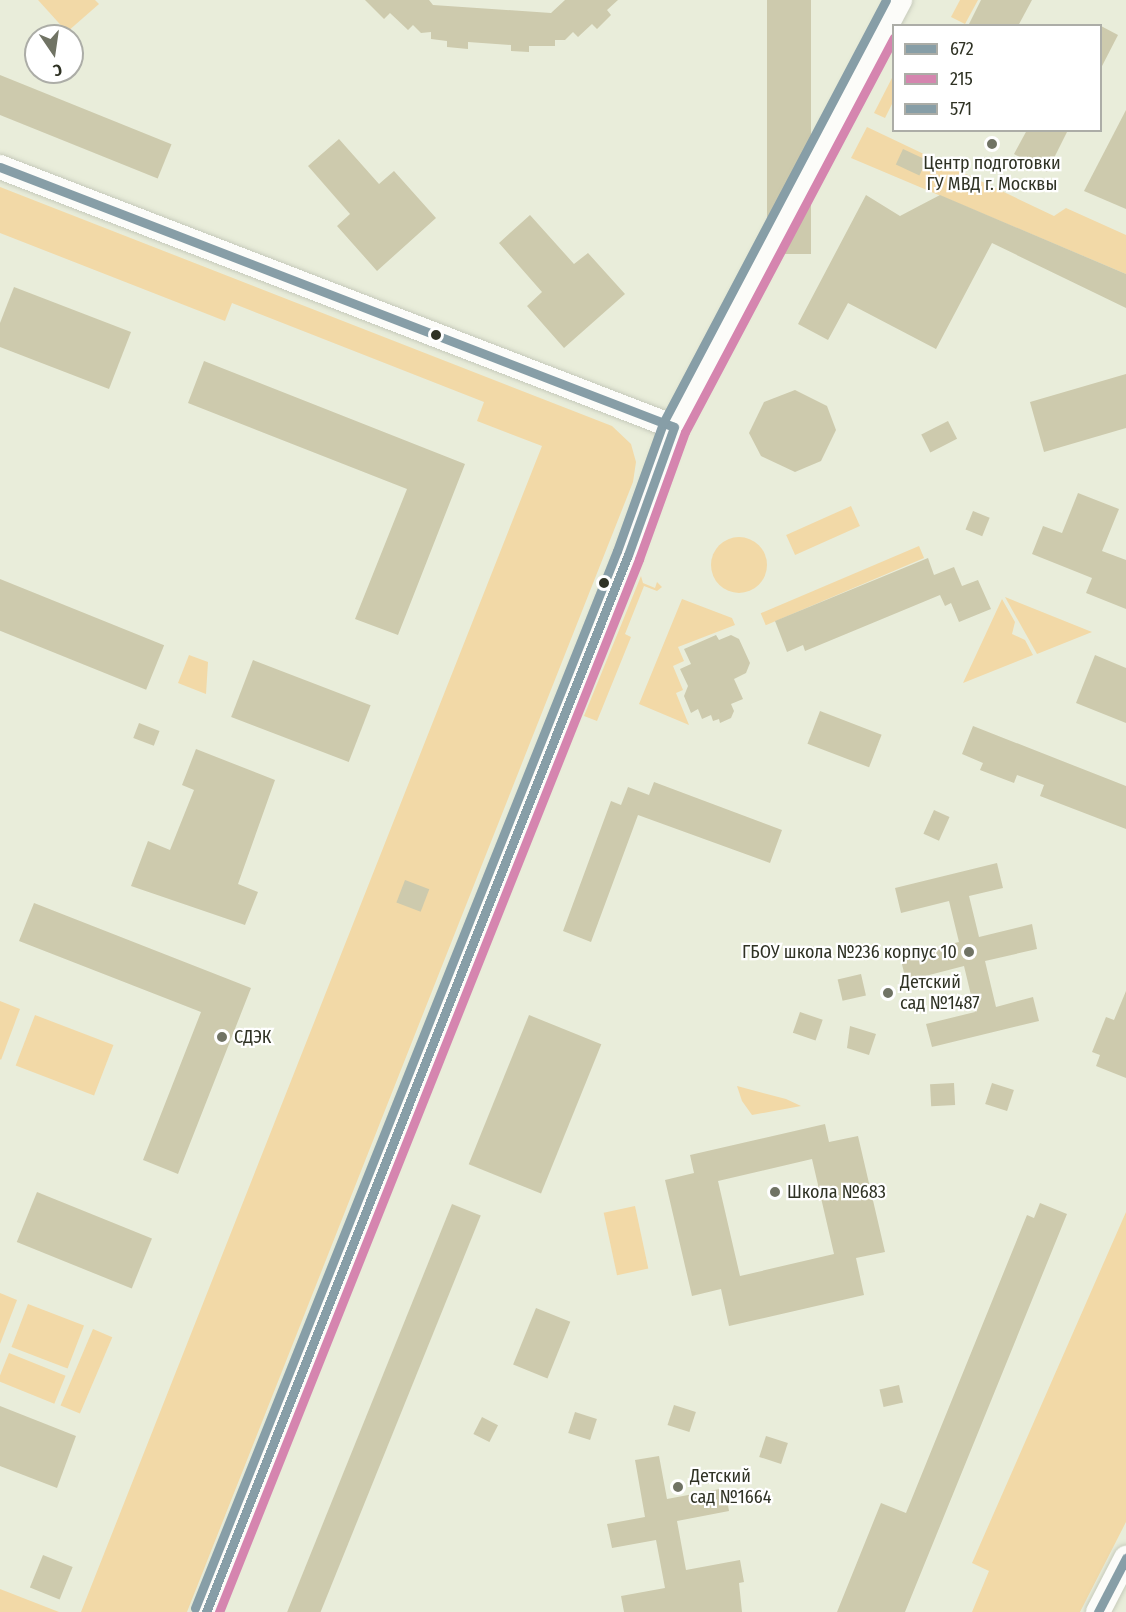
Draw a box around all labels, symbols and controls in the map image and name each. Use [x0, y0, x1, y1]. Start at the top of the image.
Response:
north arrow [24, 24, 84, 84]
legend [892, 24, 1102, 132]
text: 672 [950, 38, 974, 60]
text: С [51, 60, 64, 80]
text: 215 [950, 68, 973, 90]
text: 571 [950, 98, 972, 120]
marker: Центр подготовки ГУ МВД г. Москвы [985, 137, 999, 151]
place label: Центр подготовки ГУ МВД г. Москвы [923, 153, 1061, 195]
unlabelled marker [430, 329, 442, 341]
unlabelled marker [598, 577, 610, 589]
place label: ГБОУ школа №236 корпус 10 [742, 941, 957, 963]
marker: ГБОУ школа №236 корпус 10 [962, 945, 976, 959]
place label: Детский сад №1487 [900, 972, 980, 1014]
marker: Детский сад №1487 [881, 986, 895, 1000]
place label: СДЭК [234, 1026, 271, 1048]
marker: СДЭК [215, 1030, 229, 1044]
place label: Школа №683 [787, 1181, 886, 1203]
marker: Школа №683 [768, 1185, 782, 1199]
place label: Детский сад №1664 [690, 1466, 771, 1508]
marker: Детский сад №1664 [671, 1480, 685, 1494]

